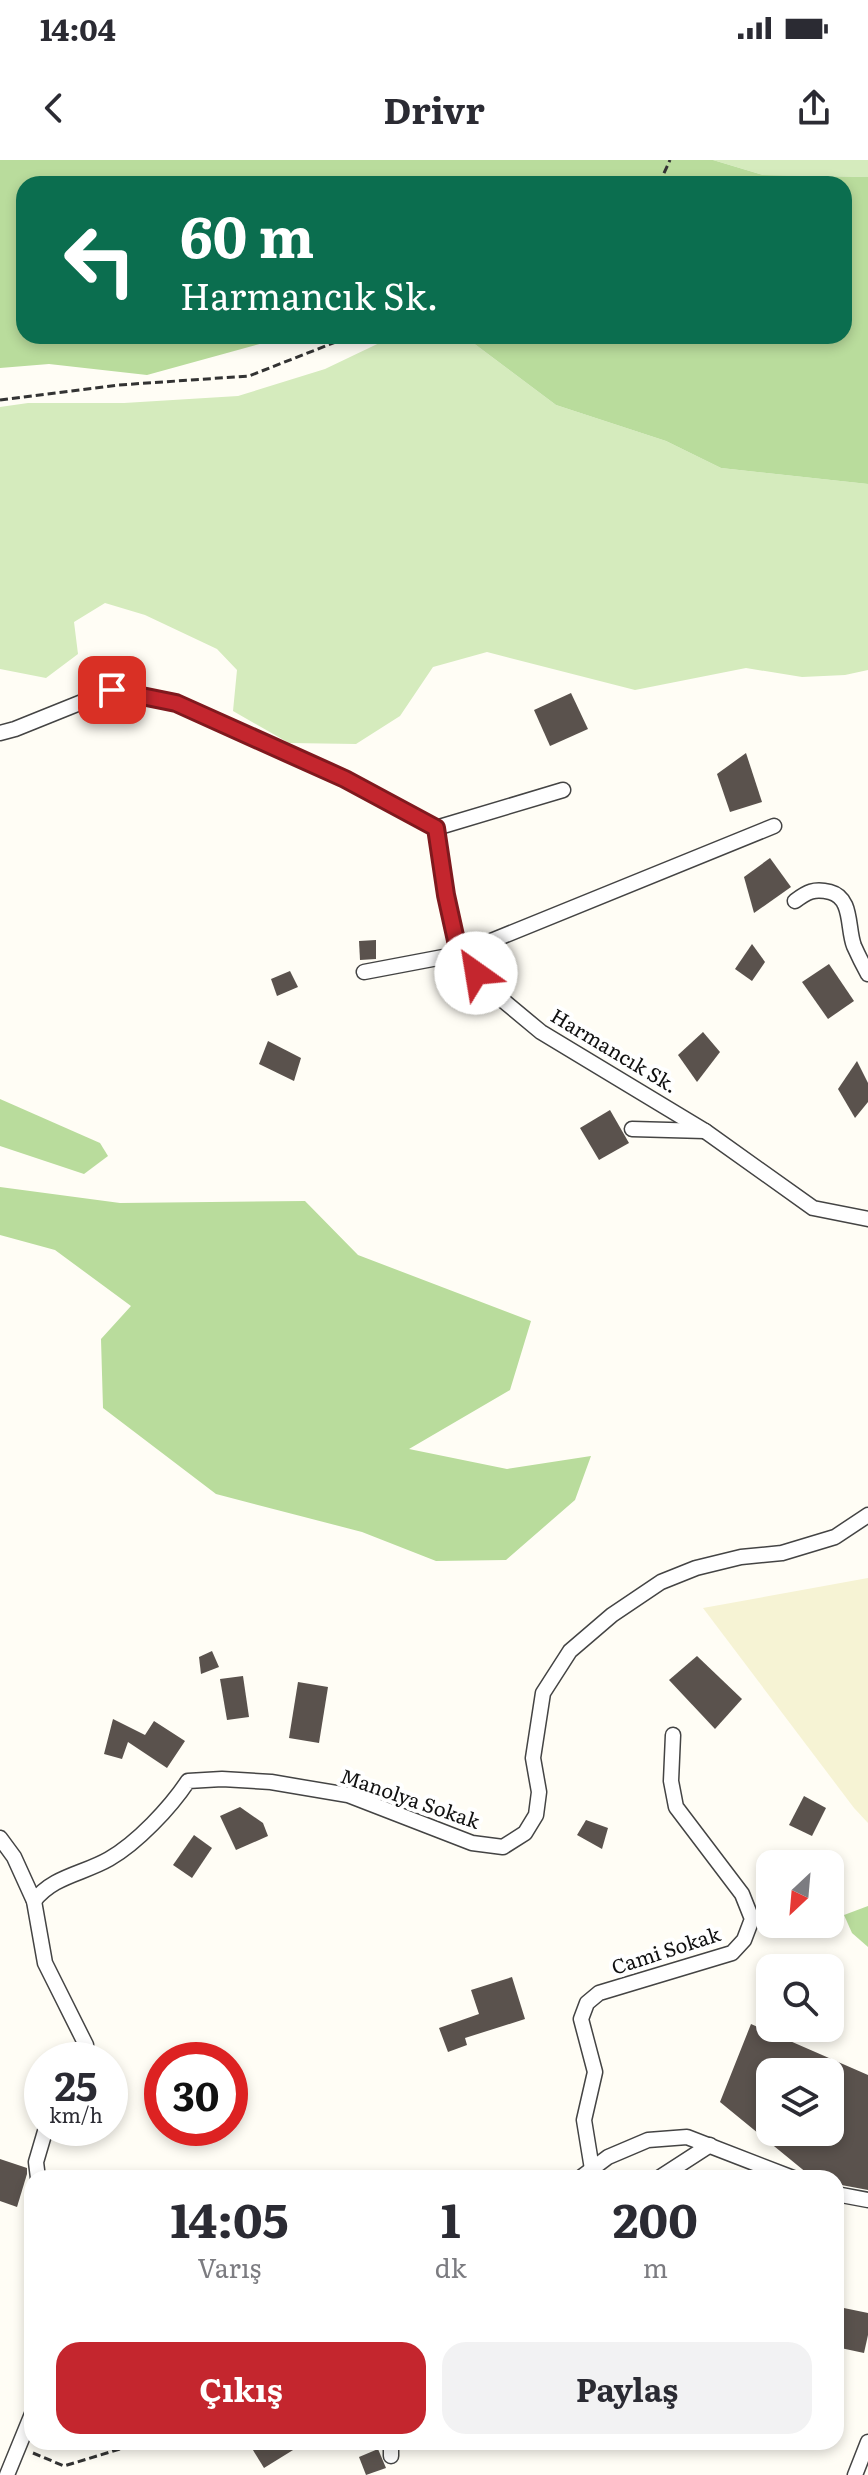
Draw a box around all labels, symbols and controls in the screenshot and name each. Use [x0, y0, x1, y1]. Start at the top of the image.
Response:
text: 14:04 [40, 6, 116, 50]
text: Drivr [383, 82, 485, 135]
icon: back [32, 86, 76, 130]
icon: share [792, 86, 836, 130]
text: 60 m [180, 192, 314, 275]
icon: left [48, 208, 152, 312]
text: Harmancık Sk. [180, 268, 438, 321]
pin [78, 656, 146, 724]
icon: arrive [90, 668, 134, 712]
position arrow [434, 931, 518, 1015]
street label: Harmancık Sk. [546, 999, 684, 1099]
street label: Manolya Sokak [337, 1759, 485, 1835]
north arrow [756, 1850, 844, 1938]
map controls [756, 1850, 844, 2146]
street label: Cami Sokak [607, 1917, 724, 1981]
button: search [756, 1954, 844, 2042]
speed limit sign: 30 [144, 2042, 248, 2146]
text: 25 [54, 2054, 98, 2113]
button: layers [756, 2058, 844, 2146]
text: km/h [49, 2099, 103, 2129]
text: 14:05 [170, 2182, 289, 2253]
text: 1 [441, 2182, 461, 2253]
text: 200 [613, 2182, 698, 2253]
text: Varış [197, 2247, 261, 2286]
text: dk [435, 2247, 467, 2286]
text: m [643, 2247, 668, 2286]
button: Çıkış [56, 2342, 426, 2434]
button: Paylaş [442, 2342, 812, 2434]

